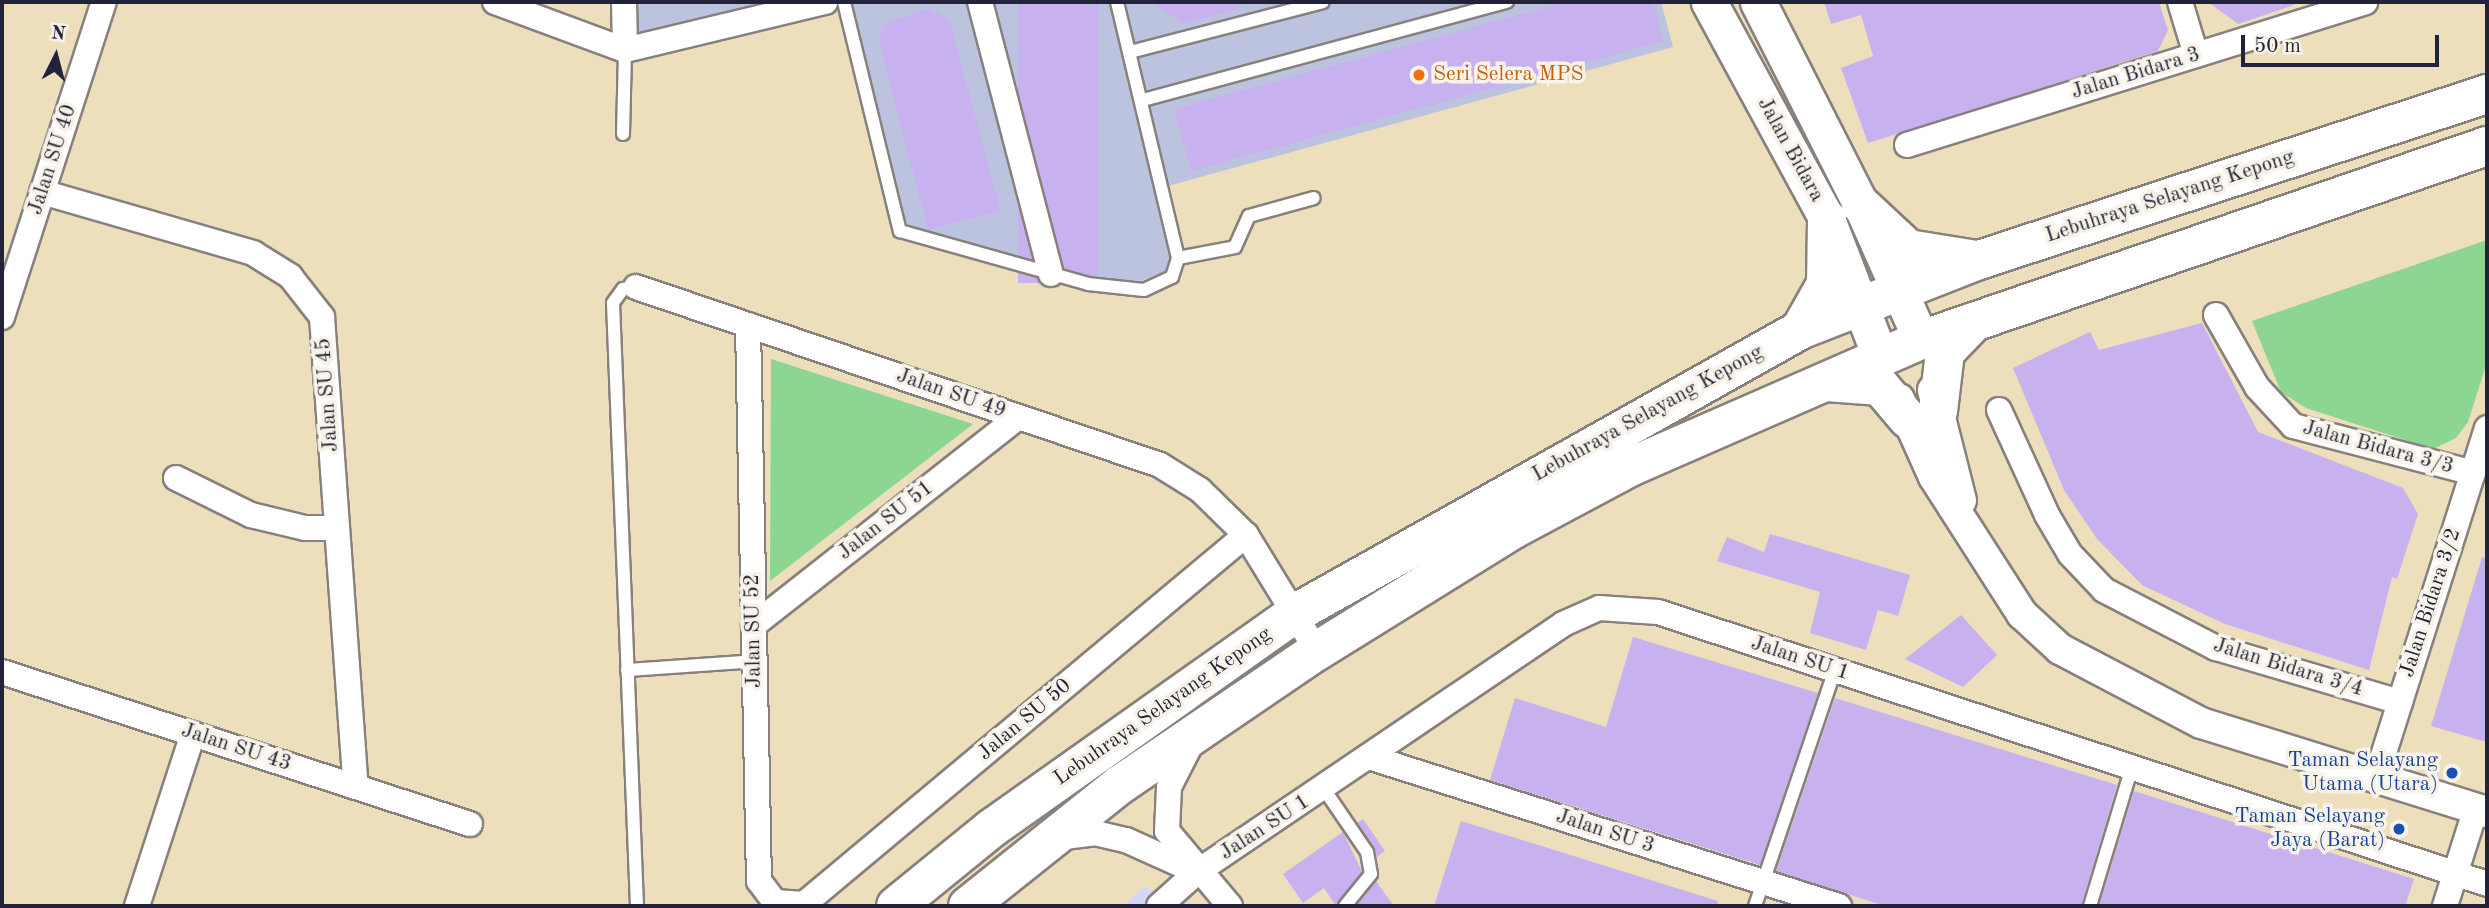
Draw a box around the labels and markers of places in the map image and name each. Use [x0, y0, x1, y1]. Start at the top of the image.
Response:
place label: Seri Selera MPS [1433, 62, 1584, 88]
marker: Seri Selera MPS [1411, 67, 1427, 83]
place label: Taman Selayang Utama (Utara) [2288, 748, 2438, 798]
marker: Taman Selayang Utama (Utara) [2444, 765, 2460, 781]
place label: Taman Selayang Jaya (Barat) [2235, 804, 2385, 854]
marker: Taman Selayang Jaya (Barat) [2391, 821, 2407, 837]

